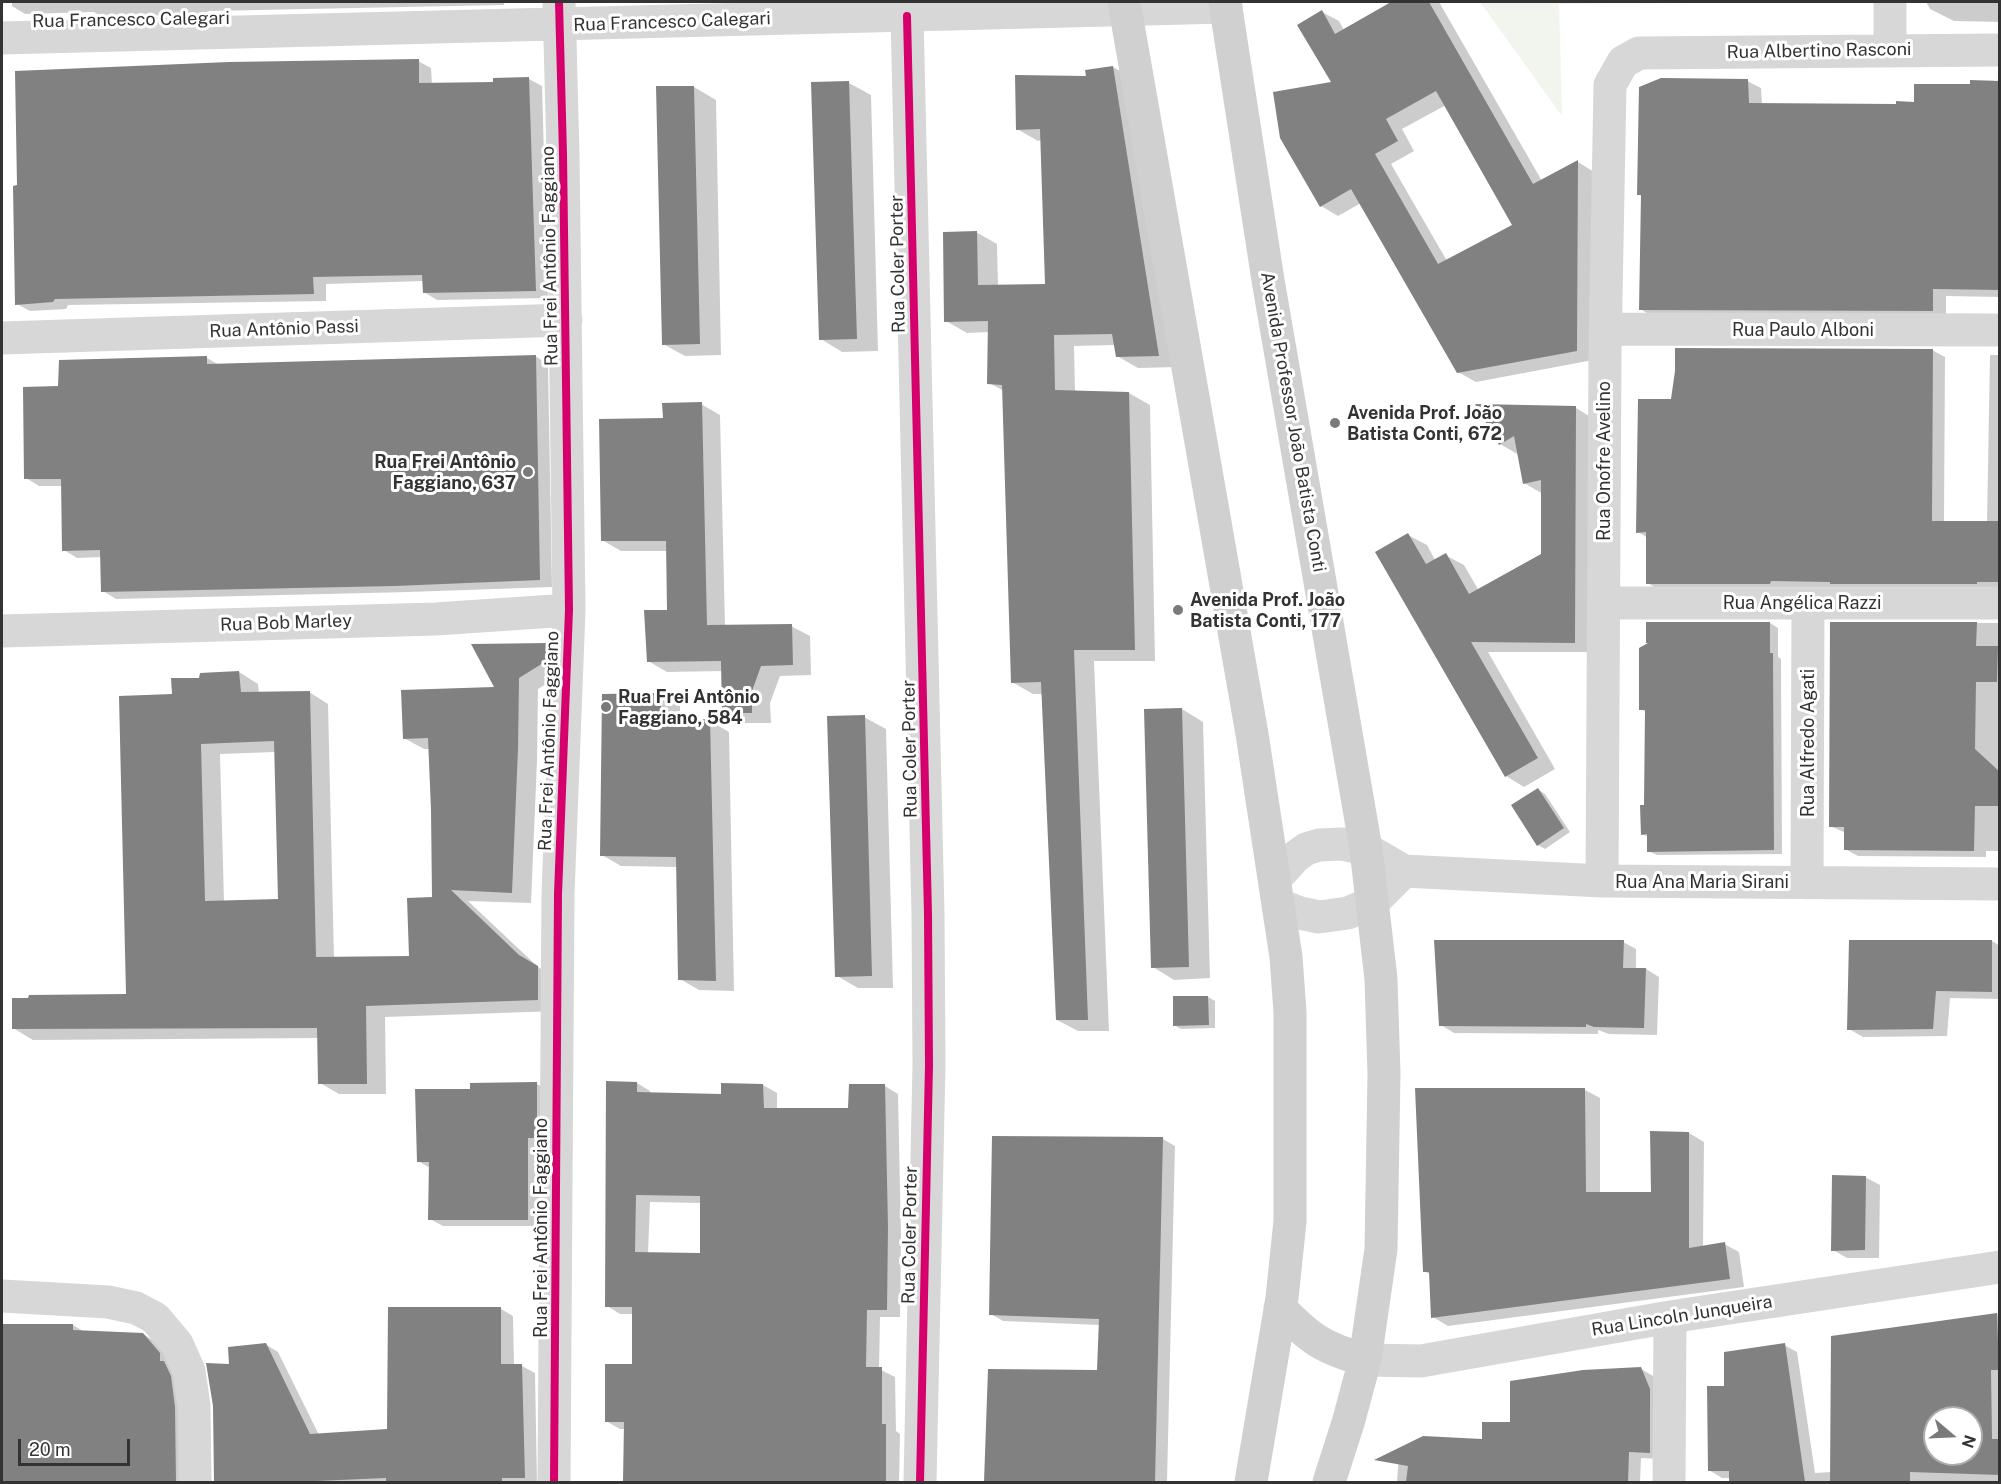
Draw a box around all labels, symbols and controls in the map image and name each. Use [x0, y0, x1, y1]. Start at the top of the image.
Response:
street label: Rua Francesco Calegari [32, 7, 230, 33]
street label: Rua Francesco Calegari [573, 8, 771, 36]
street label: Rua Albertino Rasconi [1726, 39, 1912, 63]
street label: Rua Frei Antônio Faggiano [537, 146, 563, 366]
street label: Rua Coler Porter [886, 195, 910, 333]
street label: Avenida Professor João Batista Conti [1256, 270, 1330, 574]
street label: Rua Antônio Passi [209, 316, 359, 342]
street label: Rua Paulo Alboni [1732, 319, 1874, 341]
street label: Rua Onofre Avelino [1593, 381, 1615, 541]
place label: Avenida Prof. João Batista Conti, 672 [1347, 402, 1502, 444]
marker: Avenida Prof. João Batista Conti, 672 [1328, 416, 1342, 430]
place label: Rua Frei Antônio Faggiano, 637 [374, 451, 516, 494]
marker: Rua Frei Antônio Faggiano, 637 [521, 465, 535, 479]
place label: Avenida Prof. João Batista Conti, 177 [1190, 589, 1345, 632]
street label: Rua Angélica Razzi [1723, 592, 1881, 614]
marker: Avenida Prof. João Batista Conti, 177 [1171, 603, 1185, 617]
street label: Rua Bob Marley [220, 610, 352, 636]
street label: Rua Frei Antônio Faggiano [534, 631, 564, 851]
street label: Rua Alfredo Agati [1797, 669, 1819, 817]
street label: Rua Coler Porter [898, 680, 922, 818]
place label: Rua Frei Antônio Faggiano, 584 [618, 686, 760, 728]
marker: Rua Frei Antônio Faggiano, 584 [599, 700, 613, 714]
street label: Rua Ana Maria Sirani [1615, 871, 1789, 893]
street label: Rua Frei Antônio Faggiano [530, 1118, 552, 1338]
street label: Rua Coler Porter [898, 1166, 922, 1304]
street label: Rua Lincoln Junqueira [1590, 1291, 1774, 1341]
north arrow [1923, 1406, 1983, 1466]
scale bar [21, 1427, 134, 1465]
text: N [1958, 1432, 1980, 1450]
text: 20 m [29, 1439, 71, 1460]

